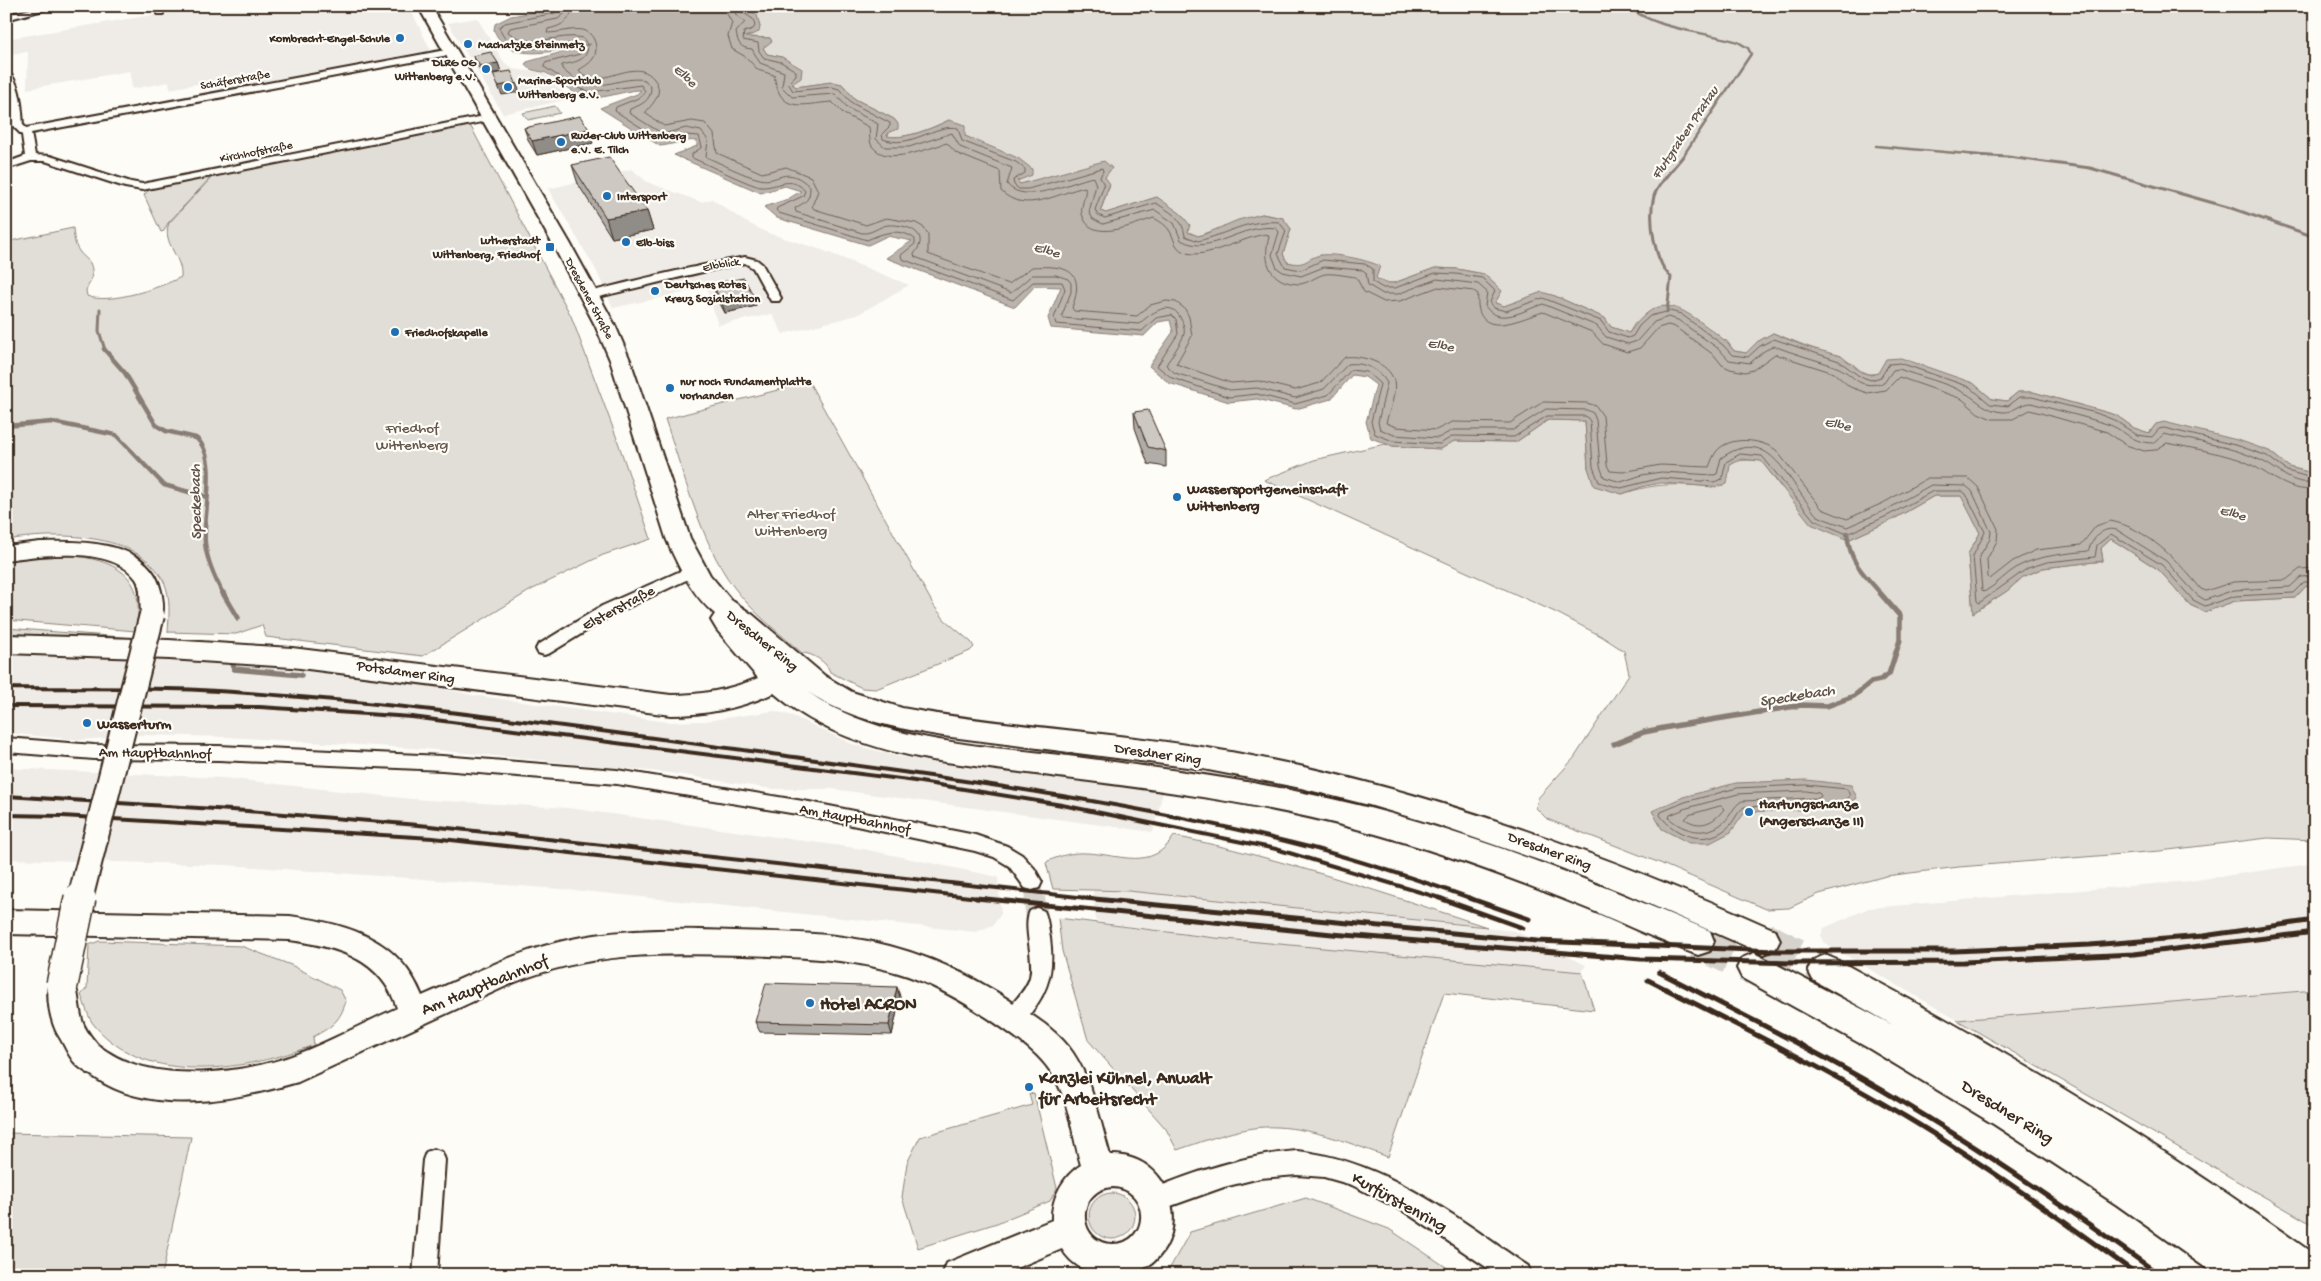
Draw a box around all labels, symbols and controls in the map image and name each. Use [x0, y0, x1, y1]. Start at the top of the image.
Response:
marker: Kombrecht-Engel-Schule [394, 32, 406, 44]
place label: Kombrecht-Engel-Schule [269, 33, 391, 47]
marker: Machatzke Steinmetz [462, 38, 474, 50]
place label: Machatzke Steinmetz [478, 39, 585, 53]
place label: DLRG OG Wittenberg e.V. [394, 57, 477, 85]
water label: Elbe [669, 62, 700, 93]
marker: DLRG OG Wittenberg e.V. [480, 63, 492, 75]
street label: Schäferstraße [199, 68, 272, 94]
place label: Marine-Sportclub Wittenberg e.V. [517, 75, 602, 103]
marker: Marine-Sportclub Wittenberg e.V. [502, 81, 514, 93]
water label: Flutgraben Pratau [1649, 83, 1724, 183]
place label: Ruder-Club Wittenberg e.V. E. Tilch [570, 130, 686, 158]
marker: Ruder-Club Wittenberg e.V. E. Tilch [555, 136, 567, 148]
street label: Kirchhofstraße [219, 139, 295, 167]
marker: Intersport [601, 190, 613, 202]
place label: Intersport [617, 191, 668, 205]
place label: Lutherstadt Wittenberg, Friedhof [432, 235, 541, 263]
marker: Elb-biss [620, 236, 632, 248]
place label: Elb-biss [635, 237, 675, 251]
water label: Elbe [1031, 240, 1062, 263]
marker: Lutherstadt Wittenberg, Friedhof [544, 241, 556, 253]
street label: Dresdener Straße [561, 255, 616, 343]
street label: Elbblick [702, 256, 743, 276]
place label: Deutsches Rotes Kreuz Sozialstation [664, 279, 761, 307]
marker: Deutsches Rotes Kreuz Sozialstation [649, 285, 661, 297]
marker: Friedhofskapelle [389, 326, 401, 338]
place label: Friedhofskapelle [404, 327, 488, 341]
water label: Elbe [1426, 336, 1456, 357]
place label: nur noch Fundamentplatte vorhanden [679, 376, 812, 404]
marker: nur noch Fundamentplatte vorhanden [664, 382, 676, 394]
water label: Elbe [1823, 414, 1853, 437]
park label: Friedhof Wittenberg [376, 420, 448, 455]
water label: Speckebach [187, 464, 208, 540]
place label: Wassersportgemeinschaft Wittenberg [1186, 481, 1349, 516]
marker: Wassersportgemeinschaft Wittenberg [1171, 491, 1183, 503]
water label: Elbe [2217, 503, 2248, 526]
park label: Alter Friedhof Wittenberg [747, 506, 836, 541]
street label: Elsterstraße [580, 582, 658, 635]
street label: Dresdner Ring [721, 606, 801, 676]
street label: Potsdamer Ring [355, 657, 456, 689]
water label: Speckebach [1759, 682, 1837, 713]
place label: Wasserturm [96, 716, 172, 734]
marker: Wasserturm [81, 717, 93, 729]
street label: Dresdner Ring [1112, 740, 1202, 770]
street label: Am Hauptbahnhof [99, 744, 213, 764]
place label: Hartungschanze (Angerschanze II) [1759, 796, 1864, 831]
street label: Am Hauptbahnhof [798, 800, 913, 840]
marker: Hartungschanze (Angerschanze II) [1743, 806, 1755, 818]
street label: Dresdner Ring [1504, 828, 1594, 875]
street label: Am Hauptbahnhof [418, 951, 553, 1021]
place label: Hotel ACRON [820, 995, 917, 1016]
marker: Hotel ACRON [804, 997, 816, 1009]
place label: Kanzlei Kühnel, Anwalt für Arbeitsrecht [1038, 1069, 1213, 1111]
street label: Dresdner Ring [1956, 1076, 2057, 1150]
marker: Kanzlei Kühnel, Anwalt für Arbeitsrecht [1023, 1081, 1035, 1093]
street label: Kurfürstenring [1347, 1168, 1450, 1238]

